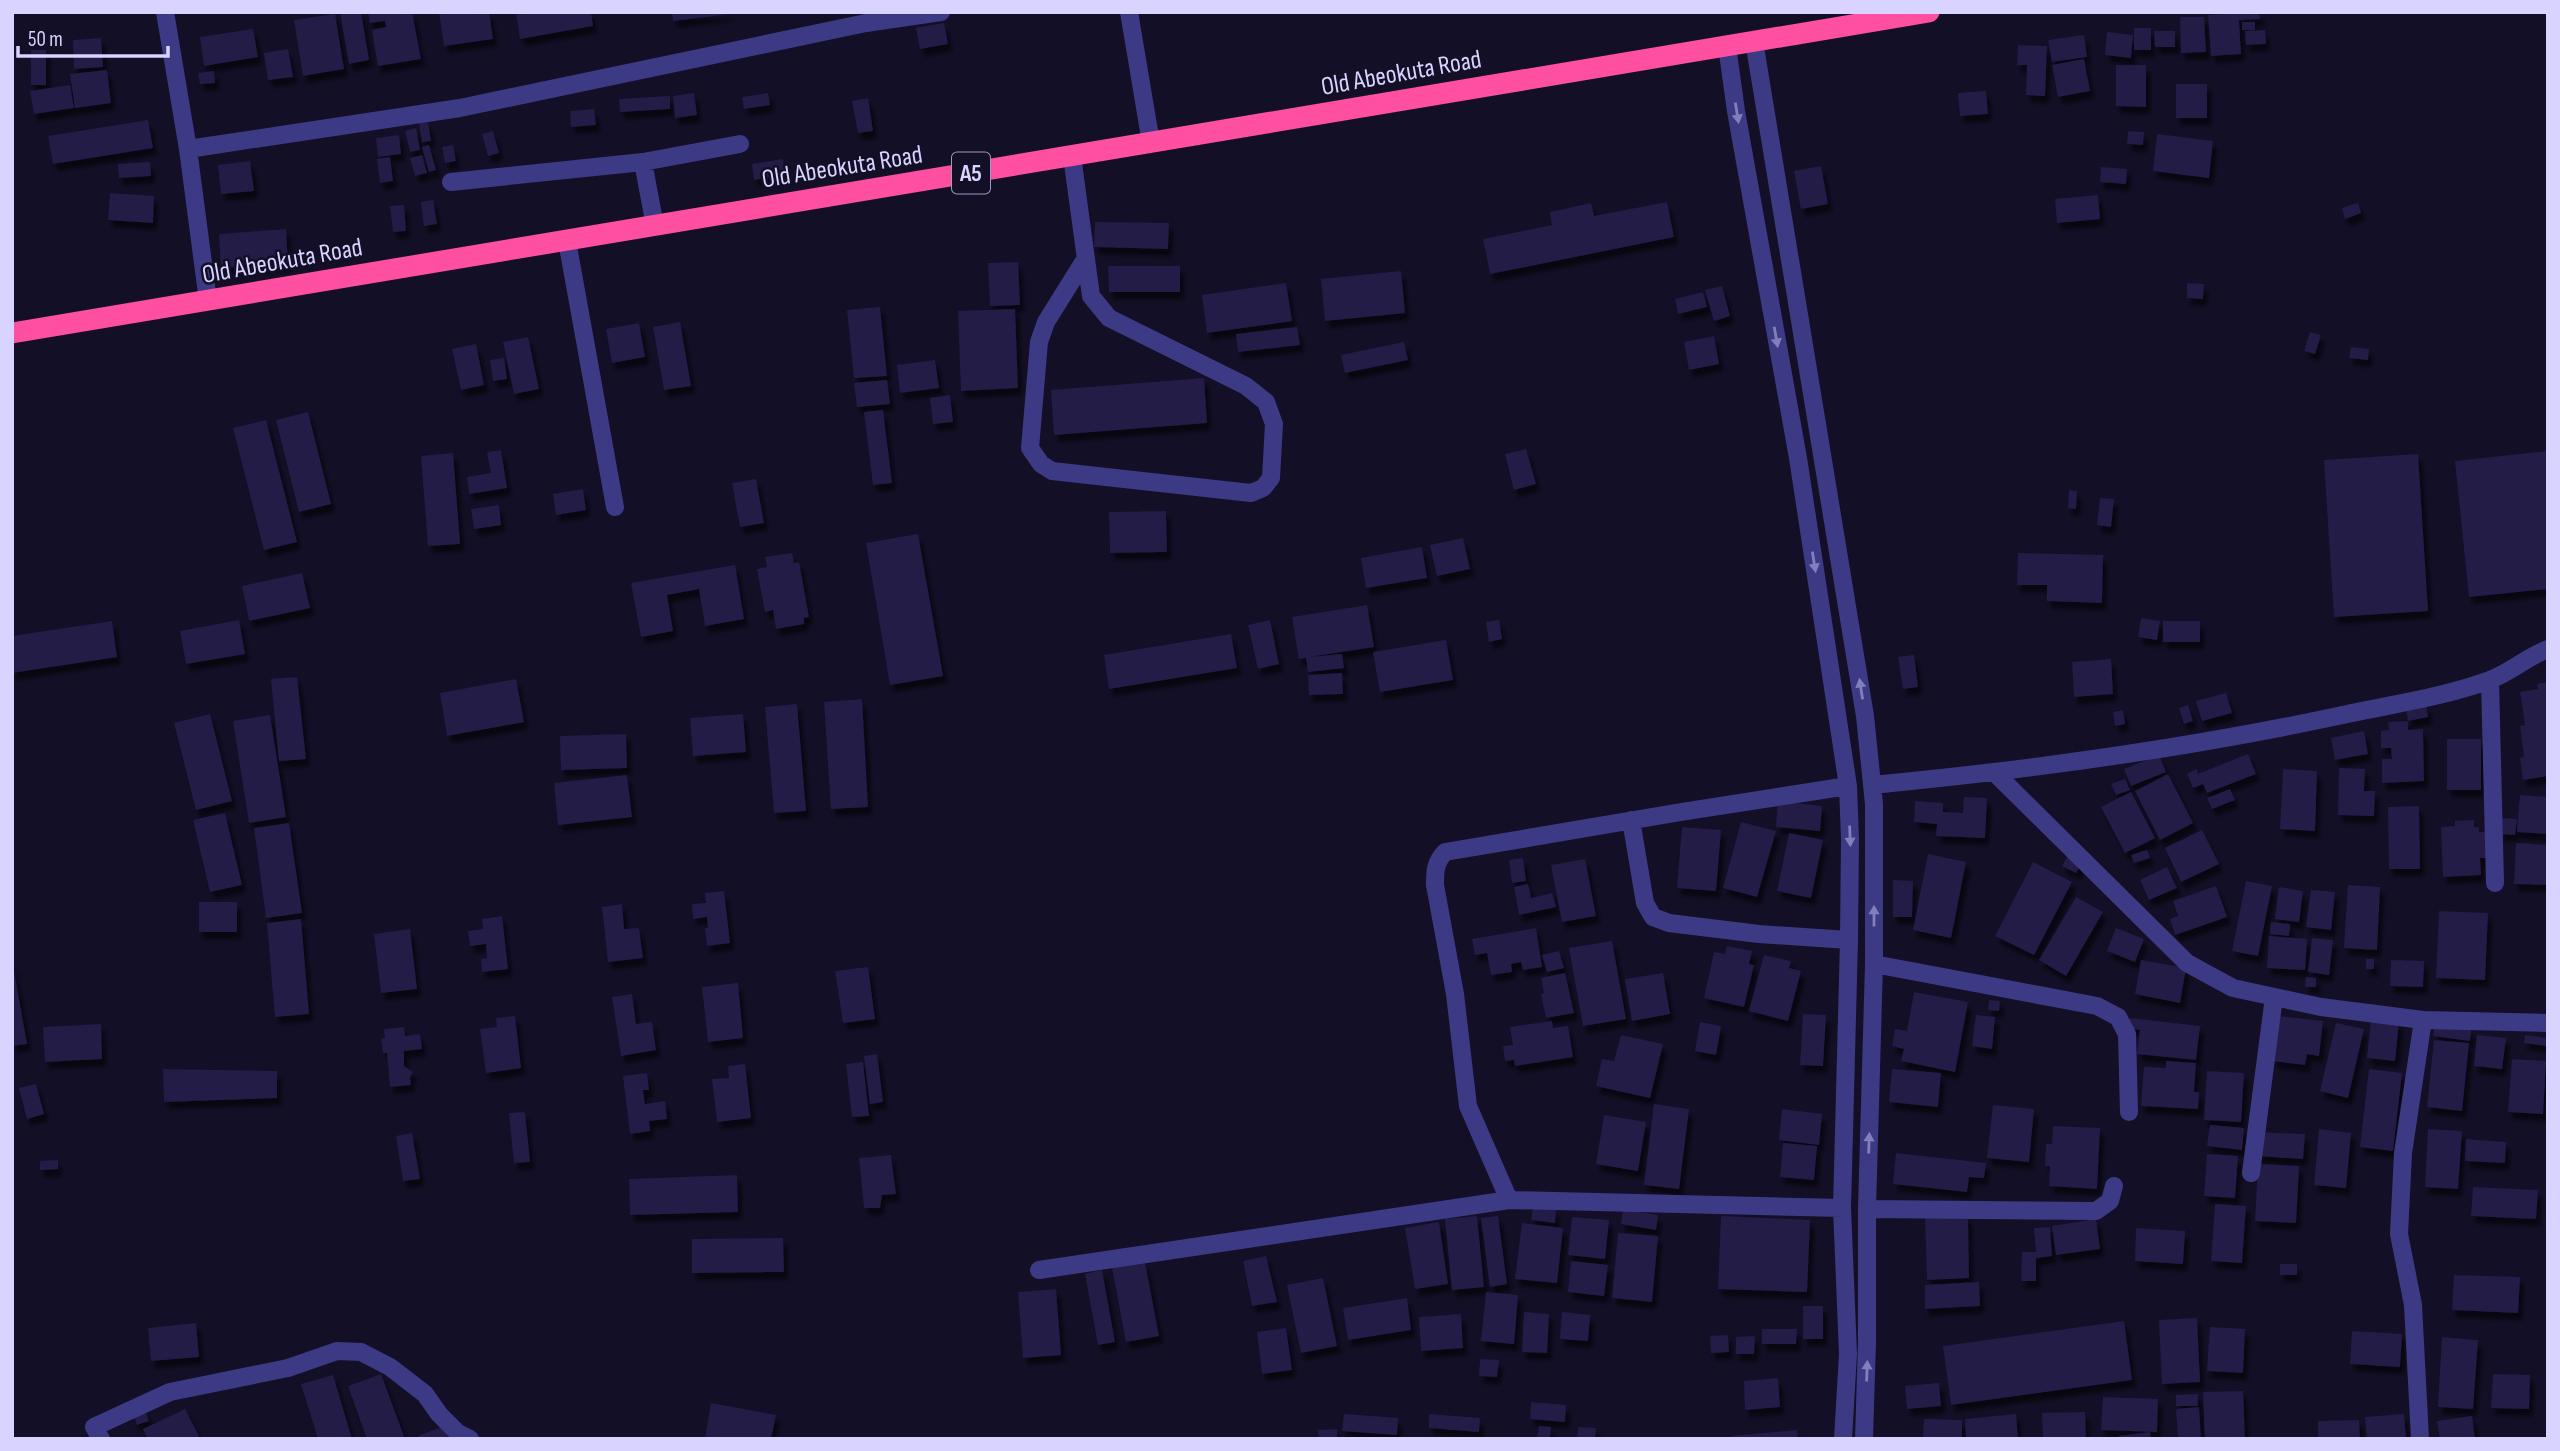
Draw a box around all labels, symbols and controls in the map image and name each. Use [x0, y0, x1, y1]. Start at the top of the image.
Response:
scale bar [18, 14, 168, 58]
text: 50 m [28, 27, 63, 52]
street label: Old Abeokuta Road [1319, 44, 1484, 103]
one-way arrow [1732, 102, 1743, 124]
street label: Old Abeokuta Road [760, 139, 925, 195]
road number: A5 [952, 153, 990, 194]
street label: Old Abeokuta Road [200, 232, 365, 291]
one-way arrow [1771, 326, 1782, 348]
one-way arrow [1809, 551, 1820, 573]
one-way arrow [1855, 678, 1866, 700]
one-way arrow [1844, 825, 1856, 847]
one-way arrow [1868, 904, 1880, 926]
one-way arrow [1863, 1132, 1875, 1154]
one-way arrow [1861, 1359, 1872, 1381]

